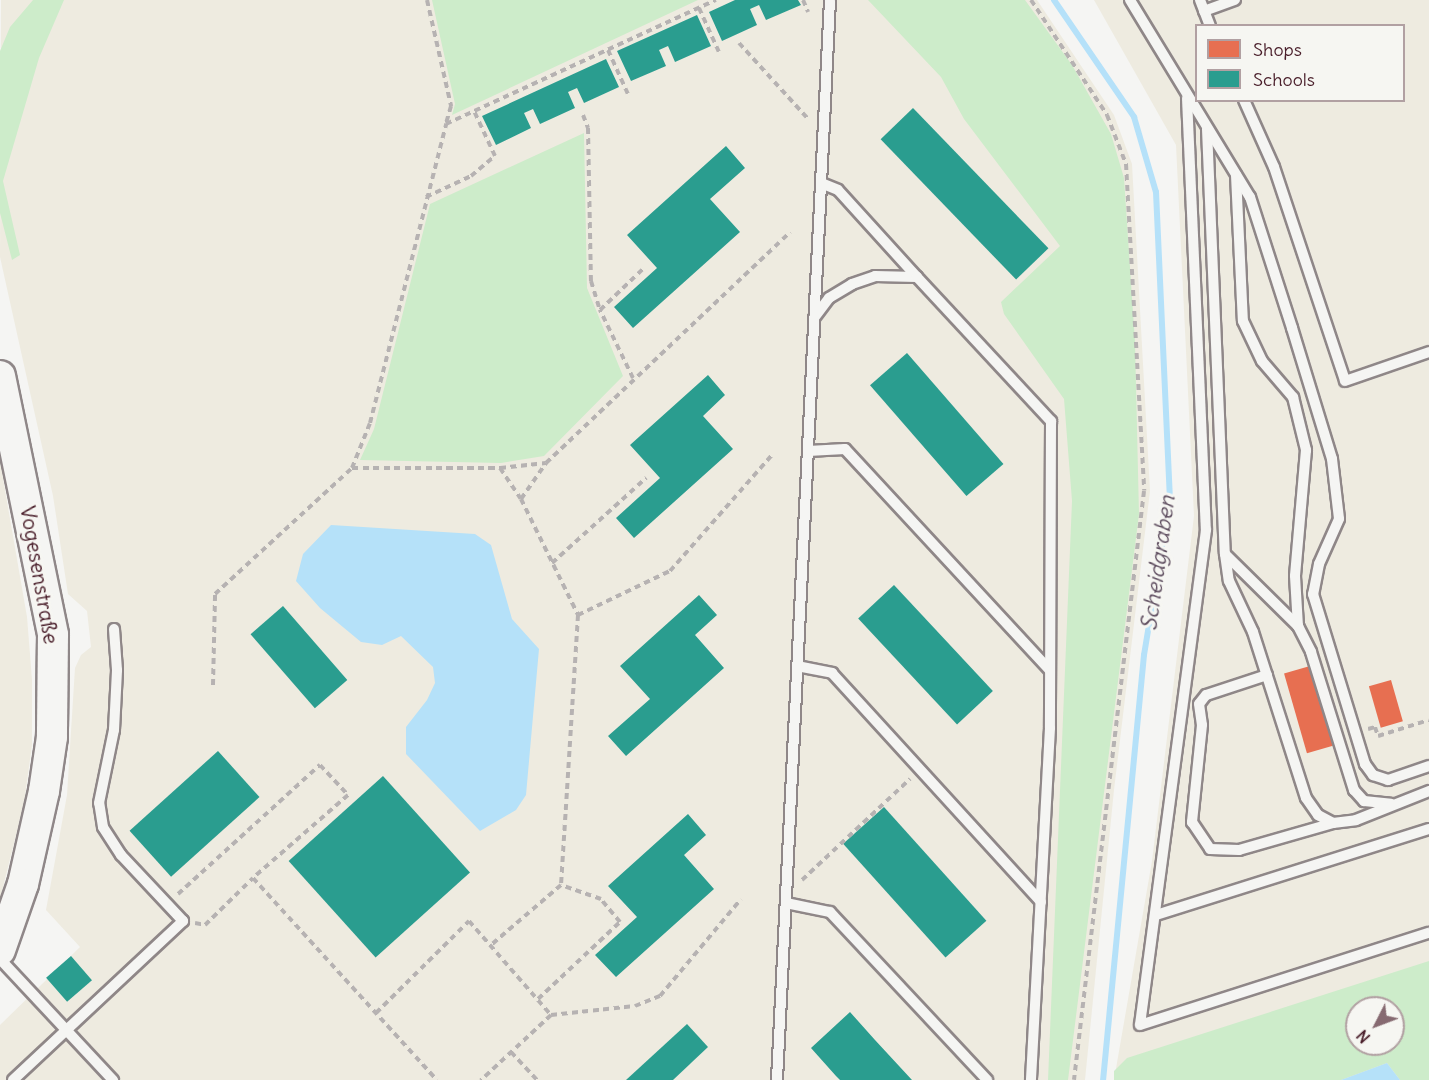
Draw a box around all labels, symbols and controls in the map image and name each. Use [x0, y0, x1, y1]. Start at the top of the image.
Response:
legend [1195, 24, 1405, 102]
text: Shops [1253, 38, 1302, 61]
text: Schools [1253, 68, 1315, 91]
water label: Scheidgraben [1135, 494, 1181, 632]
street label: Vogesenstraße [14, 504, 64, 646]
north arrow [1345, 996, 1405, 1056]
text: N [1352, 1026, 1374, 1048]

